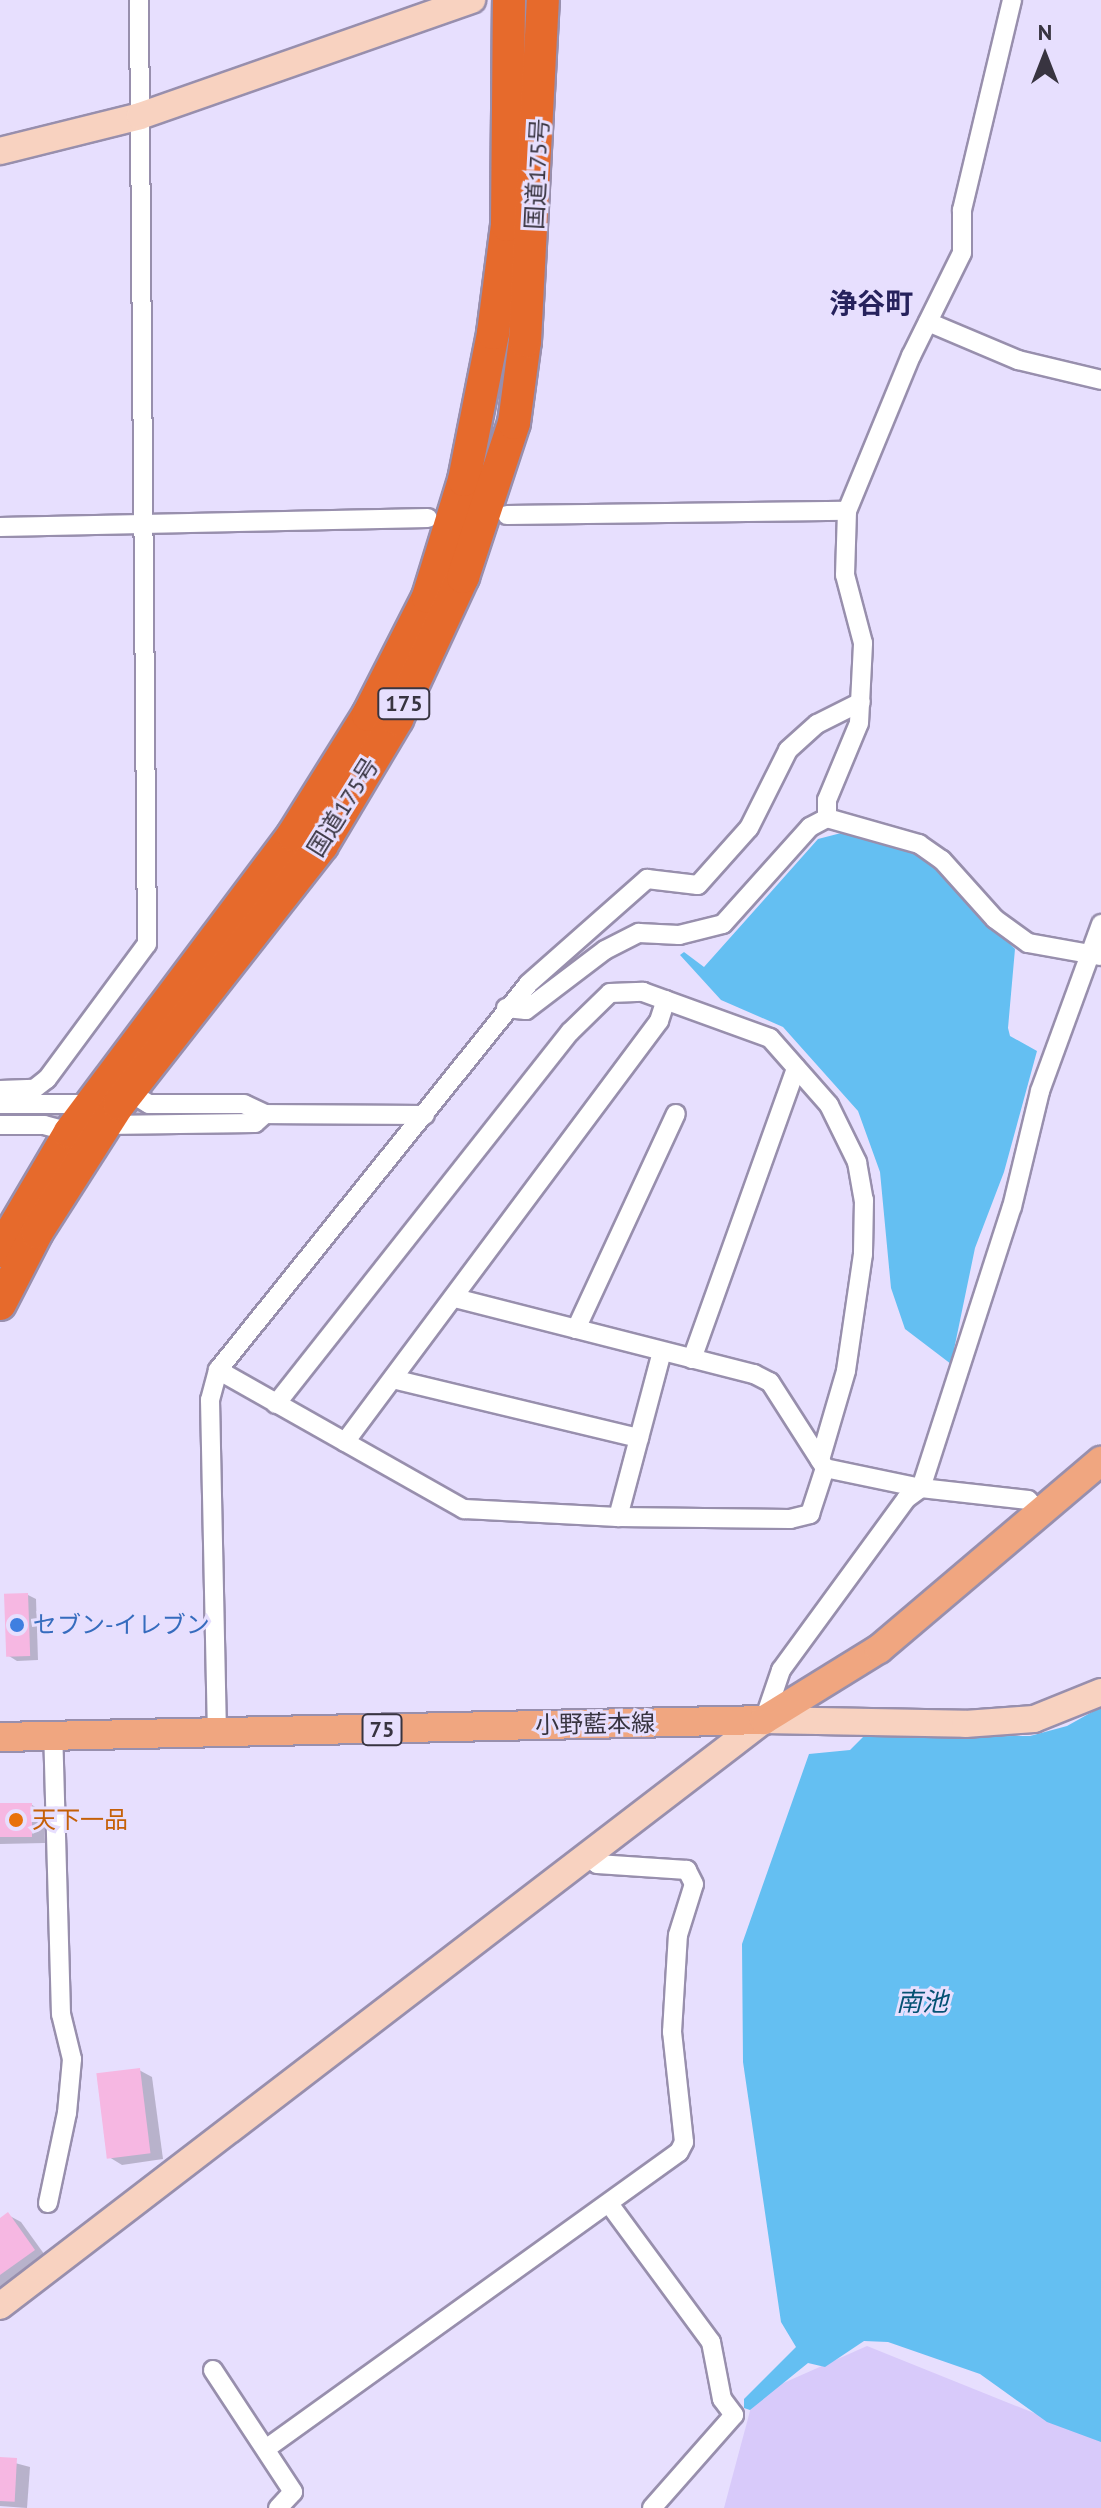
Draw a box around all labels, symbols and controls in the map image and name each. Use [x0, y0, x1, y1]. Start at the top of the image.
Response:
north arrow [1005, 16, 1085, 96]
text: N [1038, 18, 1052, 46]
street label: 国道175号 [520, 118, 554, 230]
district label: 浄谷町 [829, 286, 913, 320]
road number: 175 [376, 686, 432, 722]
street label: 国道175号 [301, 752, 385, 862]
place label: セブン-イレブン [33, 1611, 210, 1639]
marker: セブン-イレブン [8, 1616, 26, 1634]
street label: 小野藍本線 [535, 1709, 655, 1739]
road number: 75 [360, 1712, 404, 1748]
place label: 天下一品 [32, 1806, 128, 1834]
marker: 天下一品 [7, 1811, 25, 1829]
water label: 南池 [896, 1986, 948, 2018]

